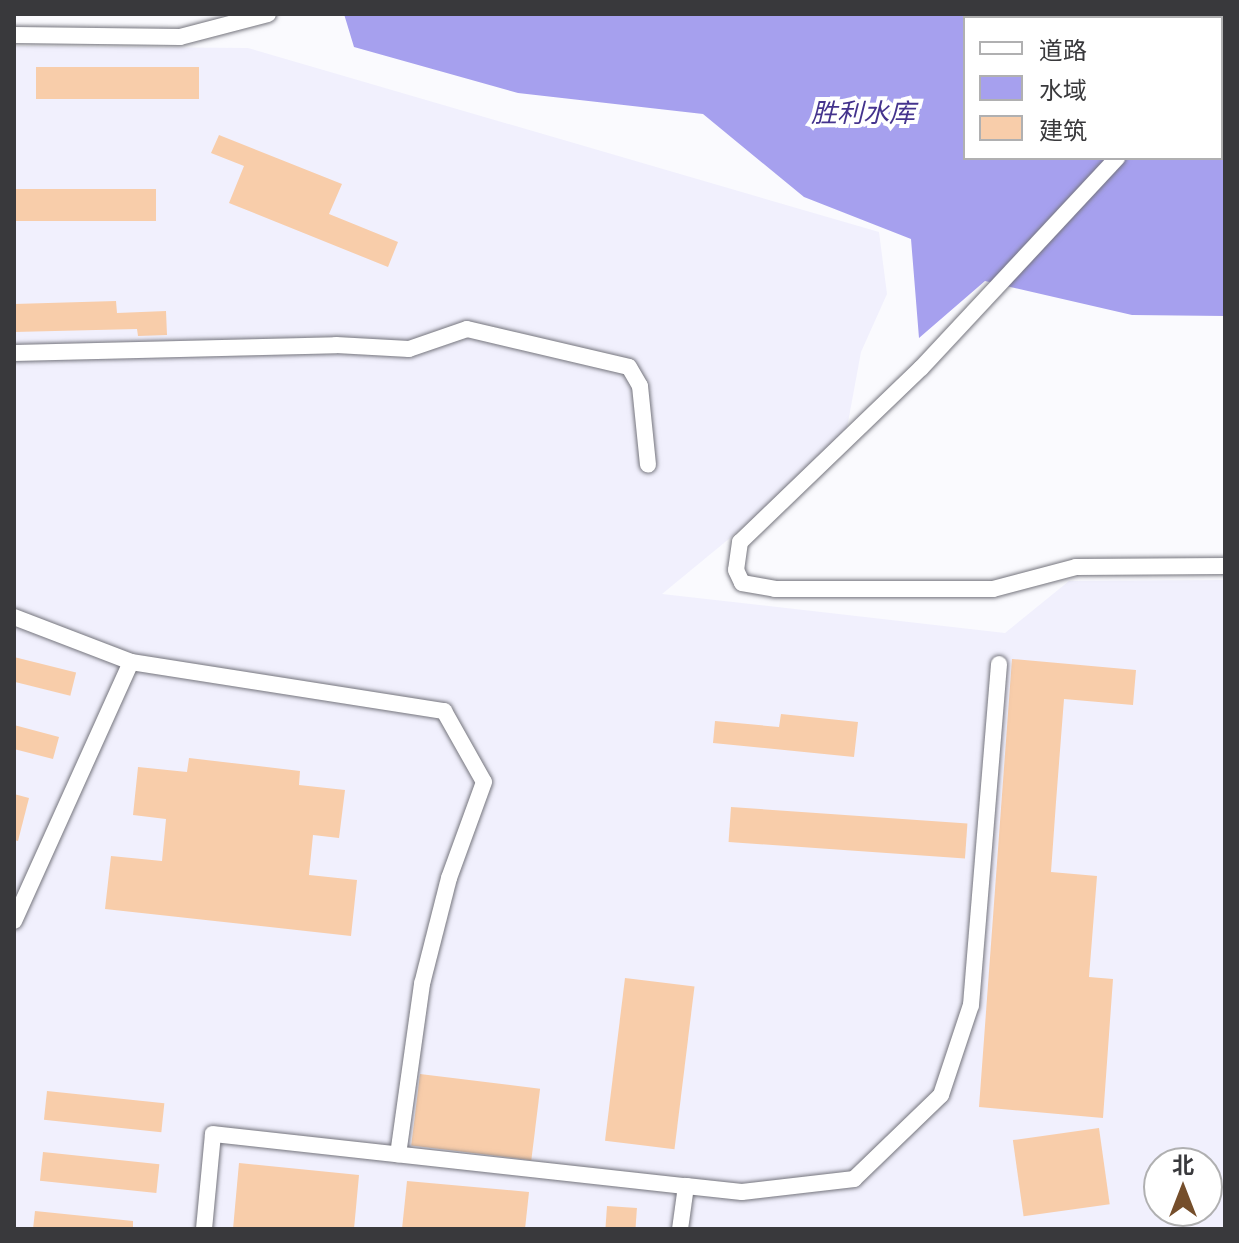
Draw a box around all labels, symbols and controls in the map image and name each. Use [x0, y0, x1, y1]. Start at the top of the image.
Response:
legend [963, 16, 1223, 160]
text: 道路 [1039, 37, 1087, 64]
text: 水域 [1039, 77, 1087, 104]
water label: 胜利水库 [811, 97, 915, 129]
text: 建筑 [1039, 117, 1087, 144]
north arrow [1143, 1147, 1223, 1227]
text: 北 [1172, 1152, 1194, 1177]

